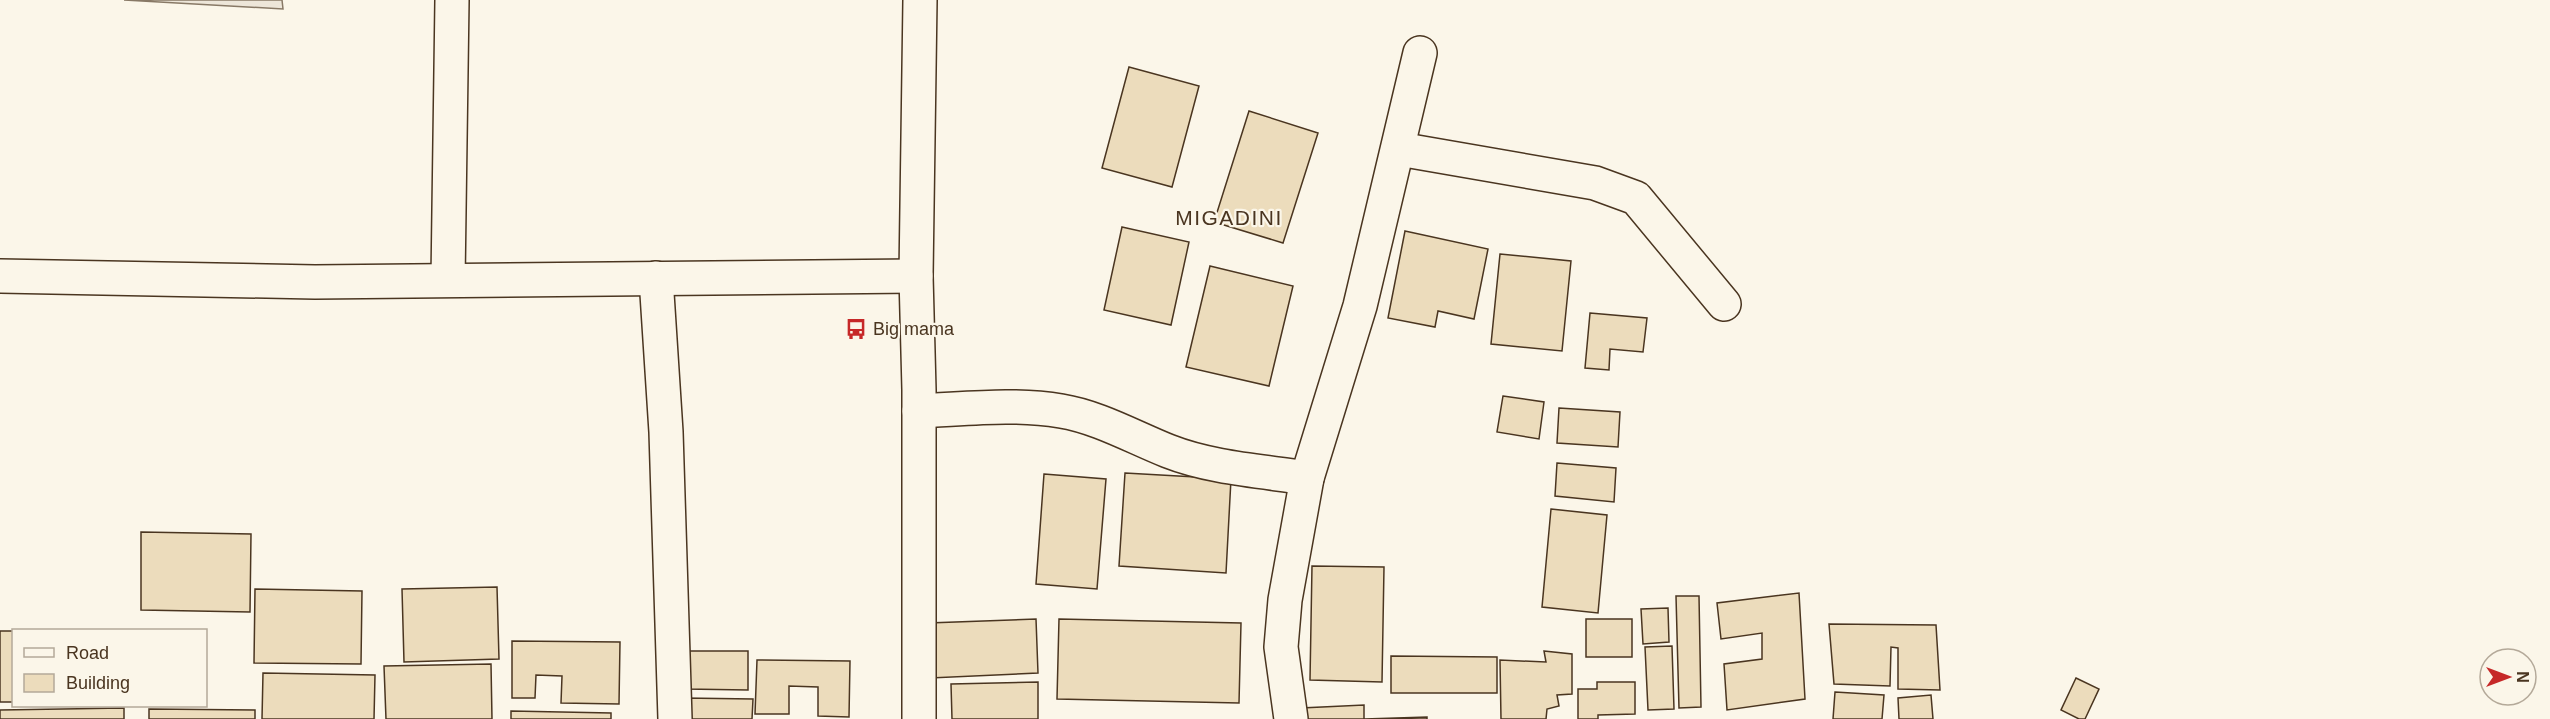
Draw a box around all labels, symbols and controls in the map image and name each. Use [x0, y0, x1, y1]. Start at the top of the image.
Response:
district label: MIGADINI [1175, 206, 1283, 229]
bus stop icon: Big mama [844, 317, 868, 341]
place label: Big mama [873, 319, 955, 339]
legend [12, 629, 207, 707]
text: Road [66, 643, 109, 663]
north arrow [2478, 647, 2538, 707]
text: N [2514, 671, 2531, 683]
text: Building [66, 673, 130, 693]

